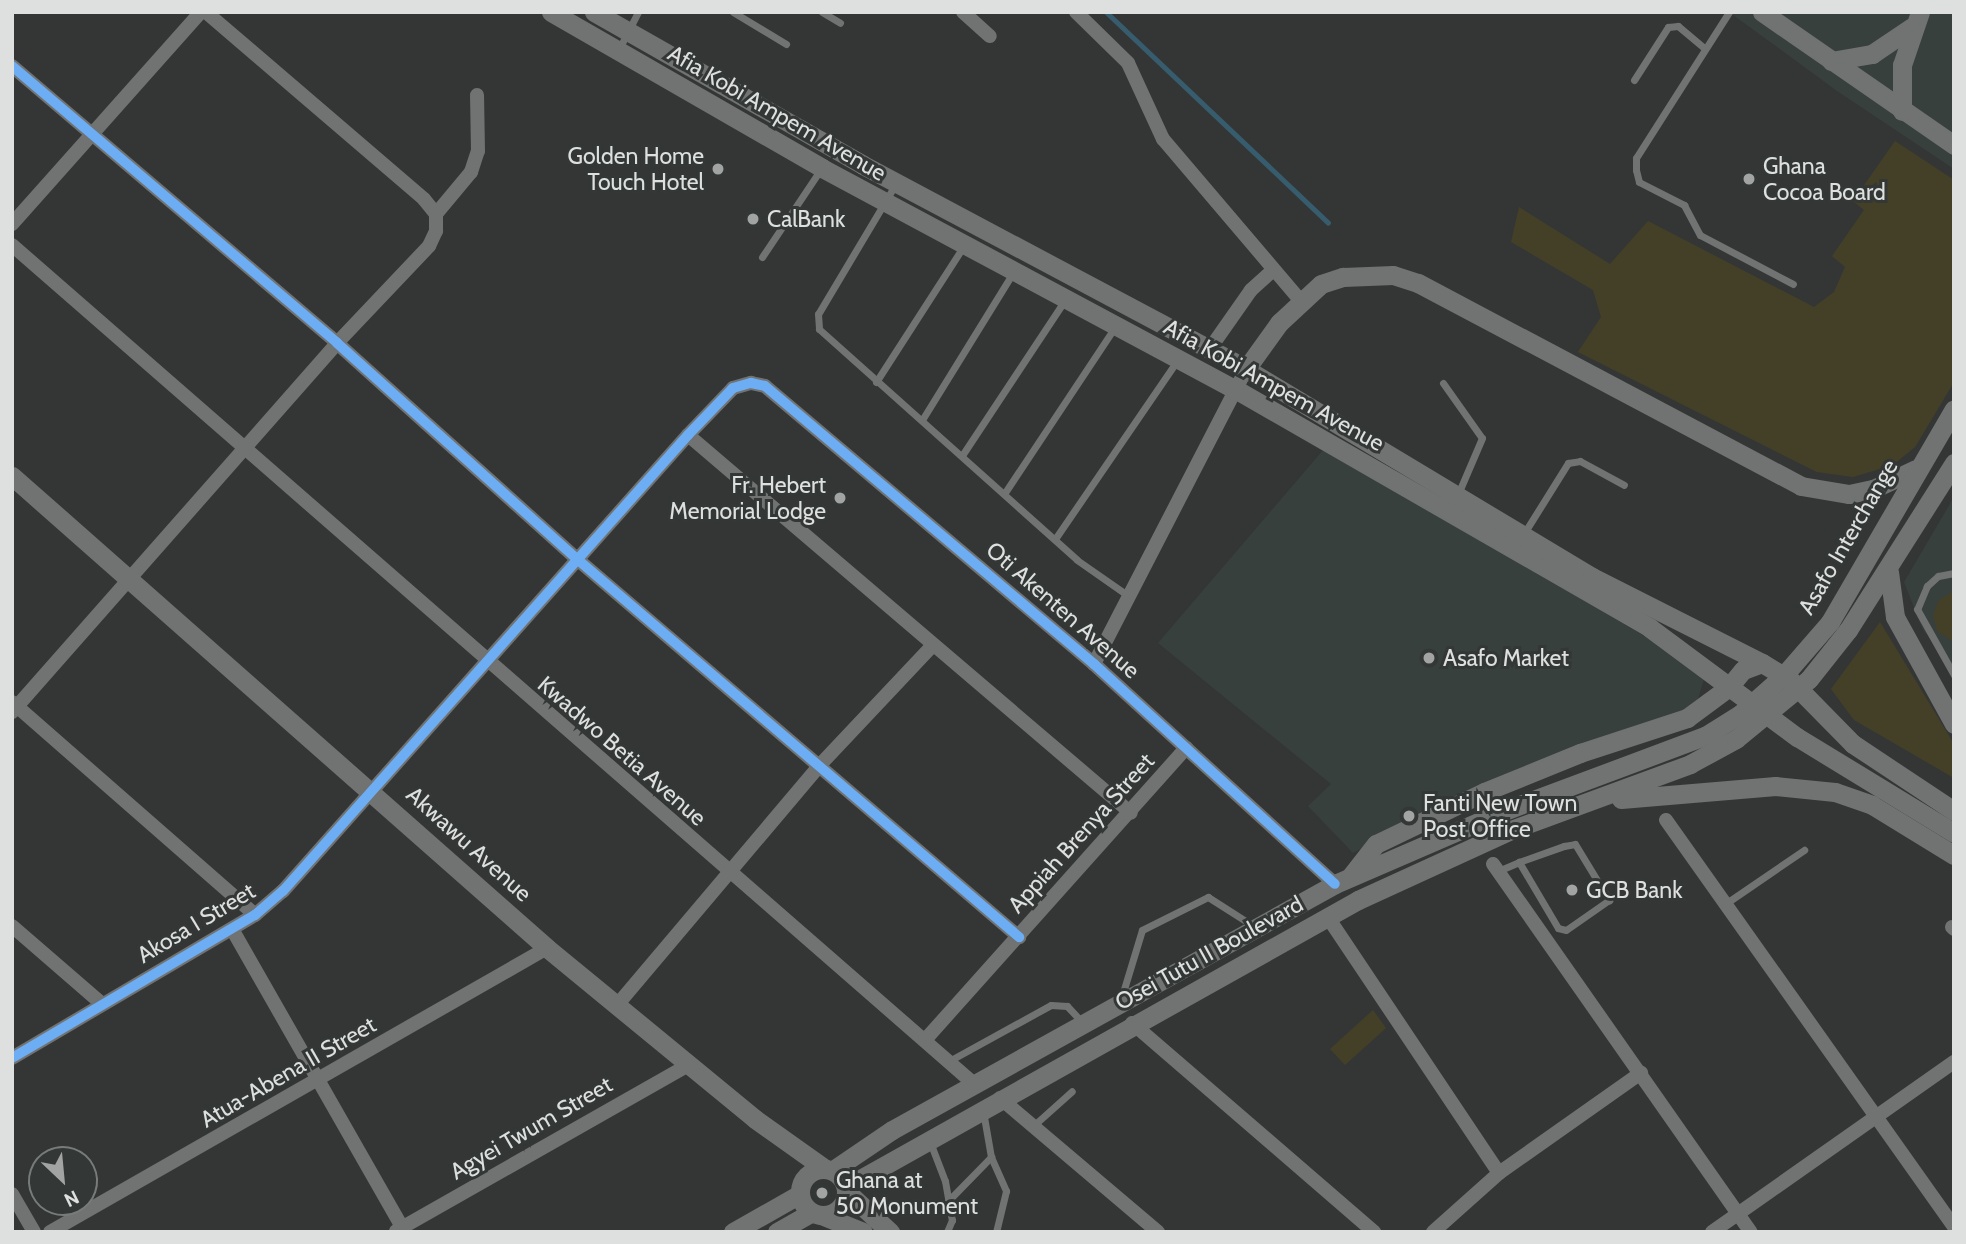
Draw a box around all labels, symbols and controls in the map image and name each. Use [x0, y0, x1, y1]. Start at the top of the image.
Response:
street label: Afia Kobi Ampem Avenue [663, 39, 891, 187]
place label: Golden Home Touch Hotel [568, 142, 704, 196]
place label: Ghana Cocoa Board [1763, 152, 1886, 206]
marker: Golden Home Touch Hotel [710, 161, 726, 177]
marker: Ghana Cocoa Board [1741, 171, 1757, 187]
place label: CalBank [767, 205, 845, 233]
marker: CalBank [745, 211, 761, 227]
street label: Afia Kobi Ampem Avenue [1159, 313, 1389, 457]
street label: Asafo Interchange [1792, 454, 1904, 620]
place label: Fr. Hebert Memorial Lodge [669, 471, 826, 525]
marker: Fr. Hebert Memorial Lodge [832, 490, 848, 506]
street label: Oti Akenten Avenue [981, 536, 1145, 684]
place label: Asafo Market [1443, 644, 1569, 672]
marker: Asafo Market [1421, 650, 1437, 666]
street label: Kwadwo Betia Avenue [532, 670, 712, 832]
street label: Appiah Brenya Street [1002, 748, 1160, 918]
street label: Akwawu Avenue [401, 781, 537, 907]
place label: Fanti New Town Post Office [1423, 789, 1577, 843]
marker: Fanti New Town Post Office [1401, 808, 1417, 824]
place label: GCB Bank [1586, 876, 1682, 904]
street label: Akosa I Street [132, 877, 260, 969]
marker: GCB Bank [1564, 882, 1580, 898]
street label: Osei Tutu II Boulevard [1110, 890, 1308, 1016]
street label: Atua-Abena II Street [195, 1011, 381, 1133]
street label: Agyei Twum Street [445, 1070, 617, 1186]
north arrow [28, 1146, 98, 1216]
place label: Ghana at 50 Monument [836, 1166, 978, 1220]
text: N [60, 1185, 83, 1212]
marker: Ghana at 50 Monument [814, 1185, 830, 1201]

